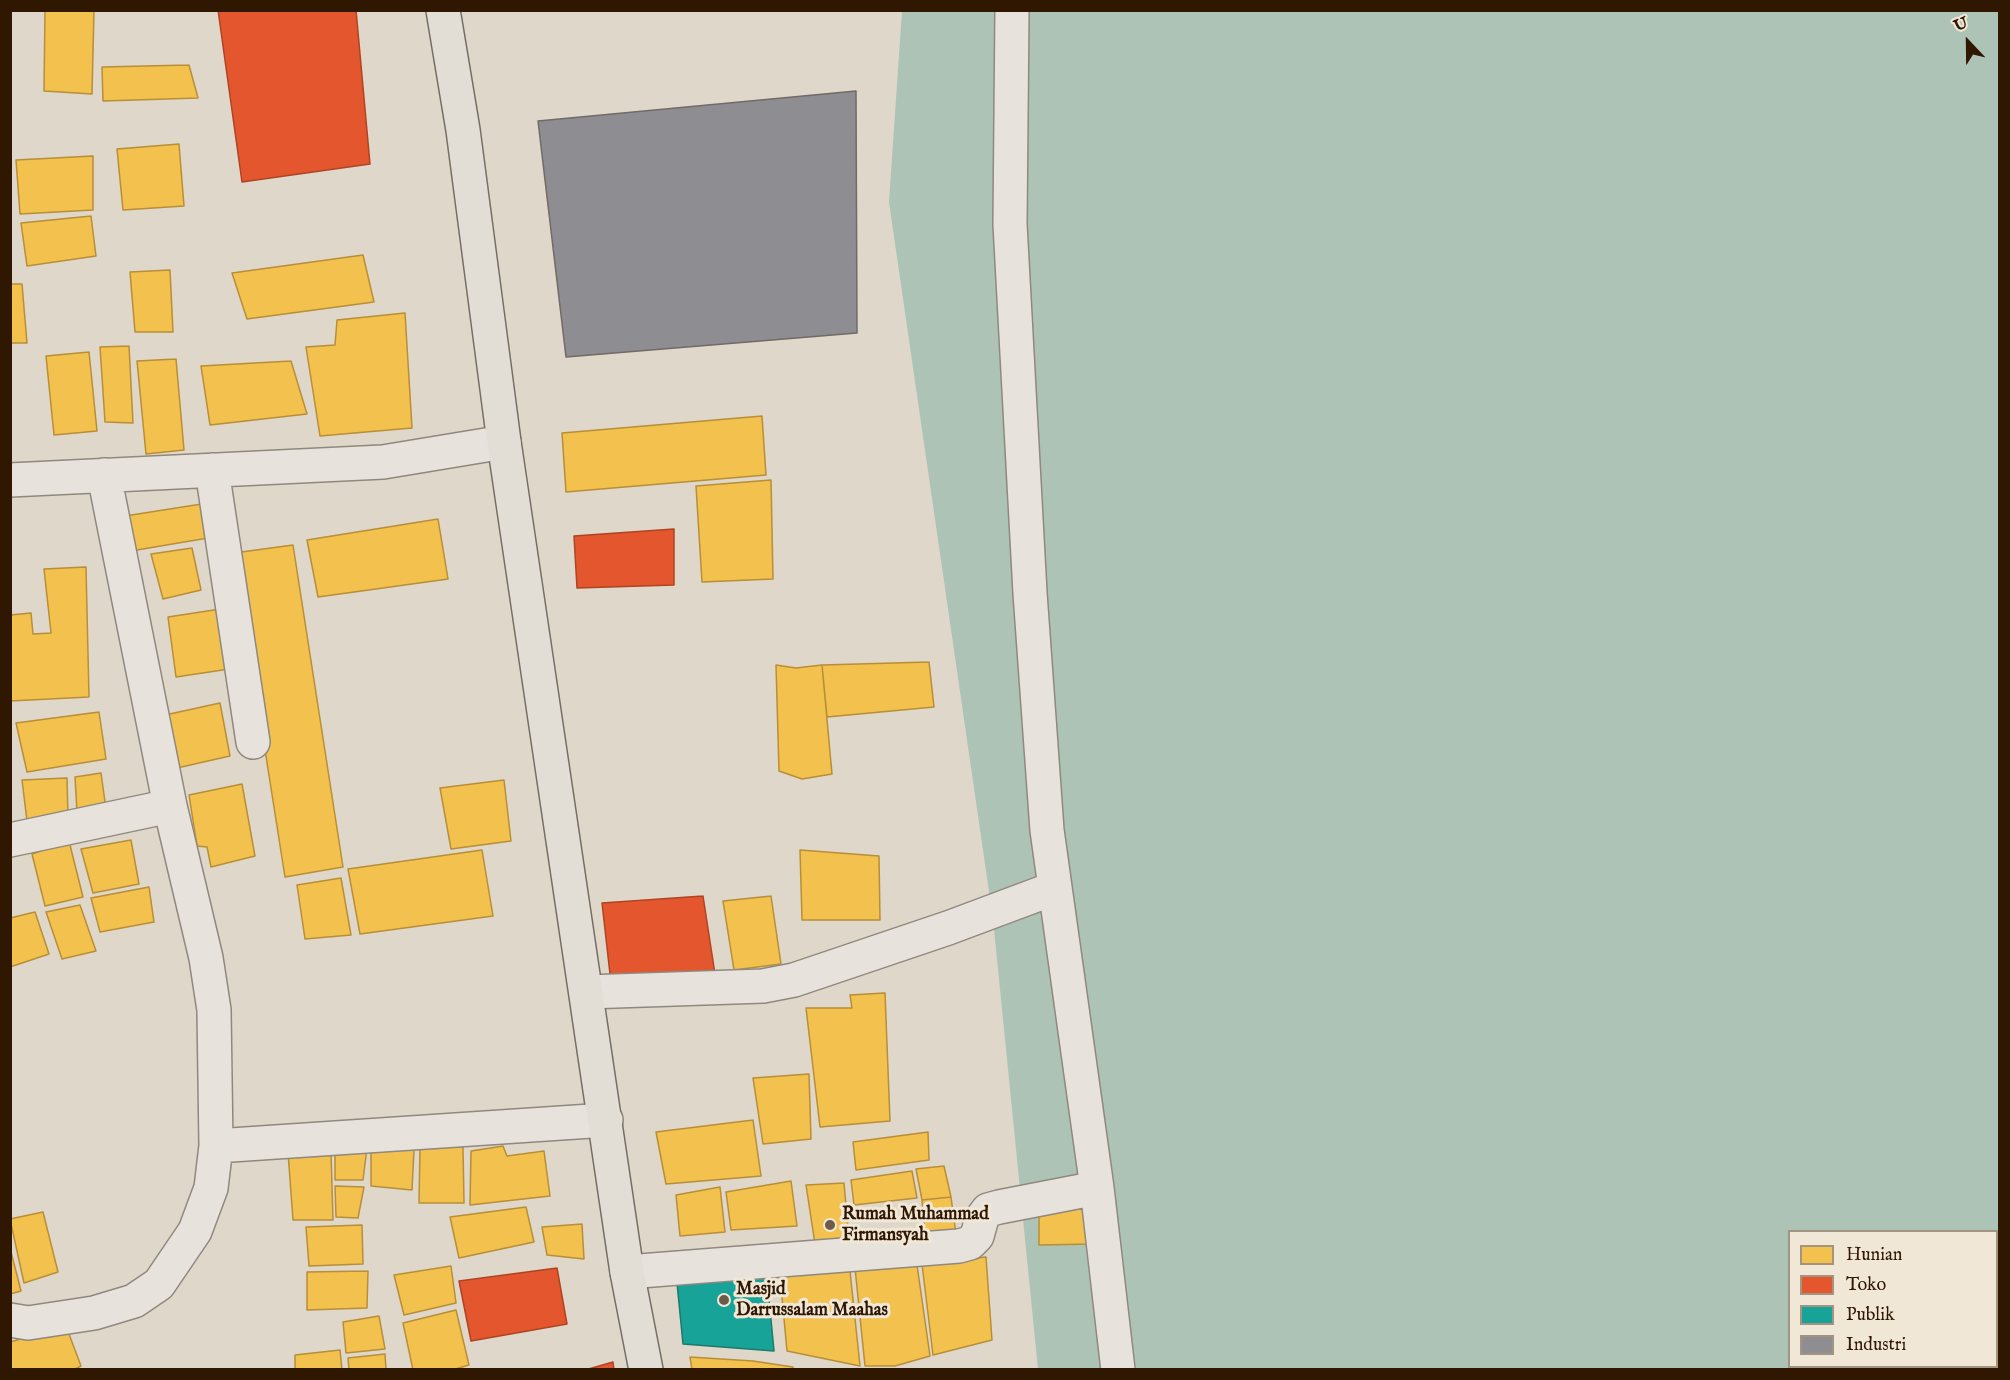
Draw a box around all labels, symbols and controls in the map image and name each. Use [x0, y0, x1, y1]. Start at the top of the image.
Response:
north arrow [1938, 12, 1998, 72]
text: U [1951, 14, 1971, 37]
place label: Rumah Muhammad Firmansyah [842, 1204, 989, 1246]
marker: Rumah Muhammad Firmansyah [823, 1218, 837, 1232]
legend [1788, 1230, 1998, 1368]
text: Hunian [1846, 1244, 1902, 1267]
text: Toko [1846, 1274, 1886, 1297]
place label: Masjid Darrussalam Maahas [736, 1279, 888, 1322]
marker: Masjid Darrussalam Maahas [717, 1293, 731, 1307]
text: Publik [1846, 1304, 1895, 1327]
text: Industri [1846, 1334, 1906, 1357]

